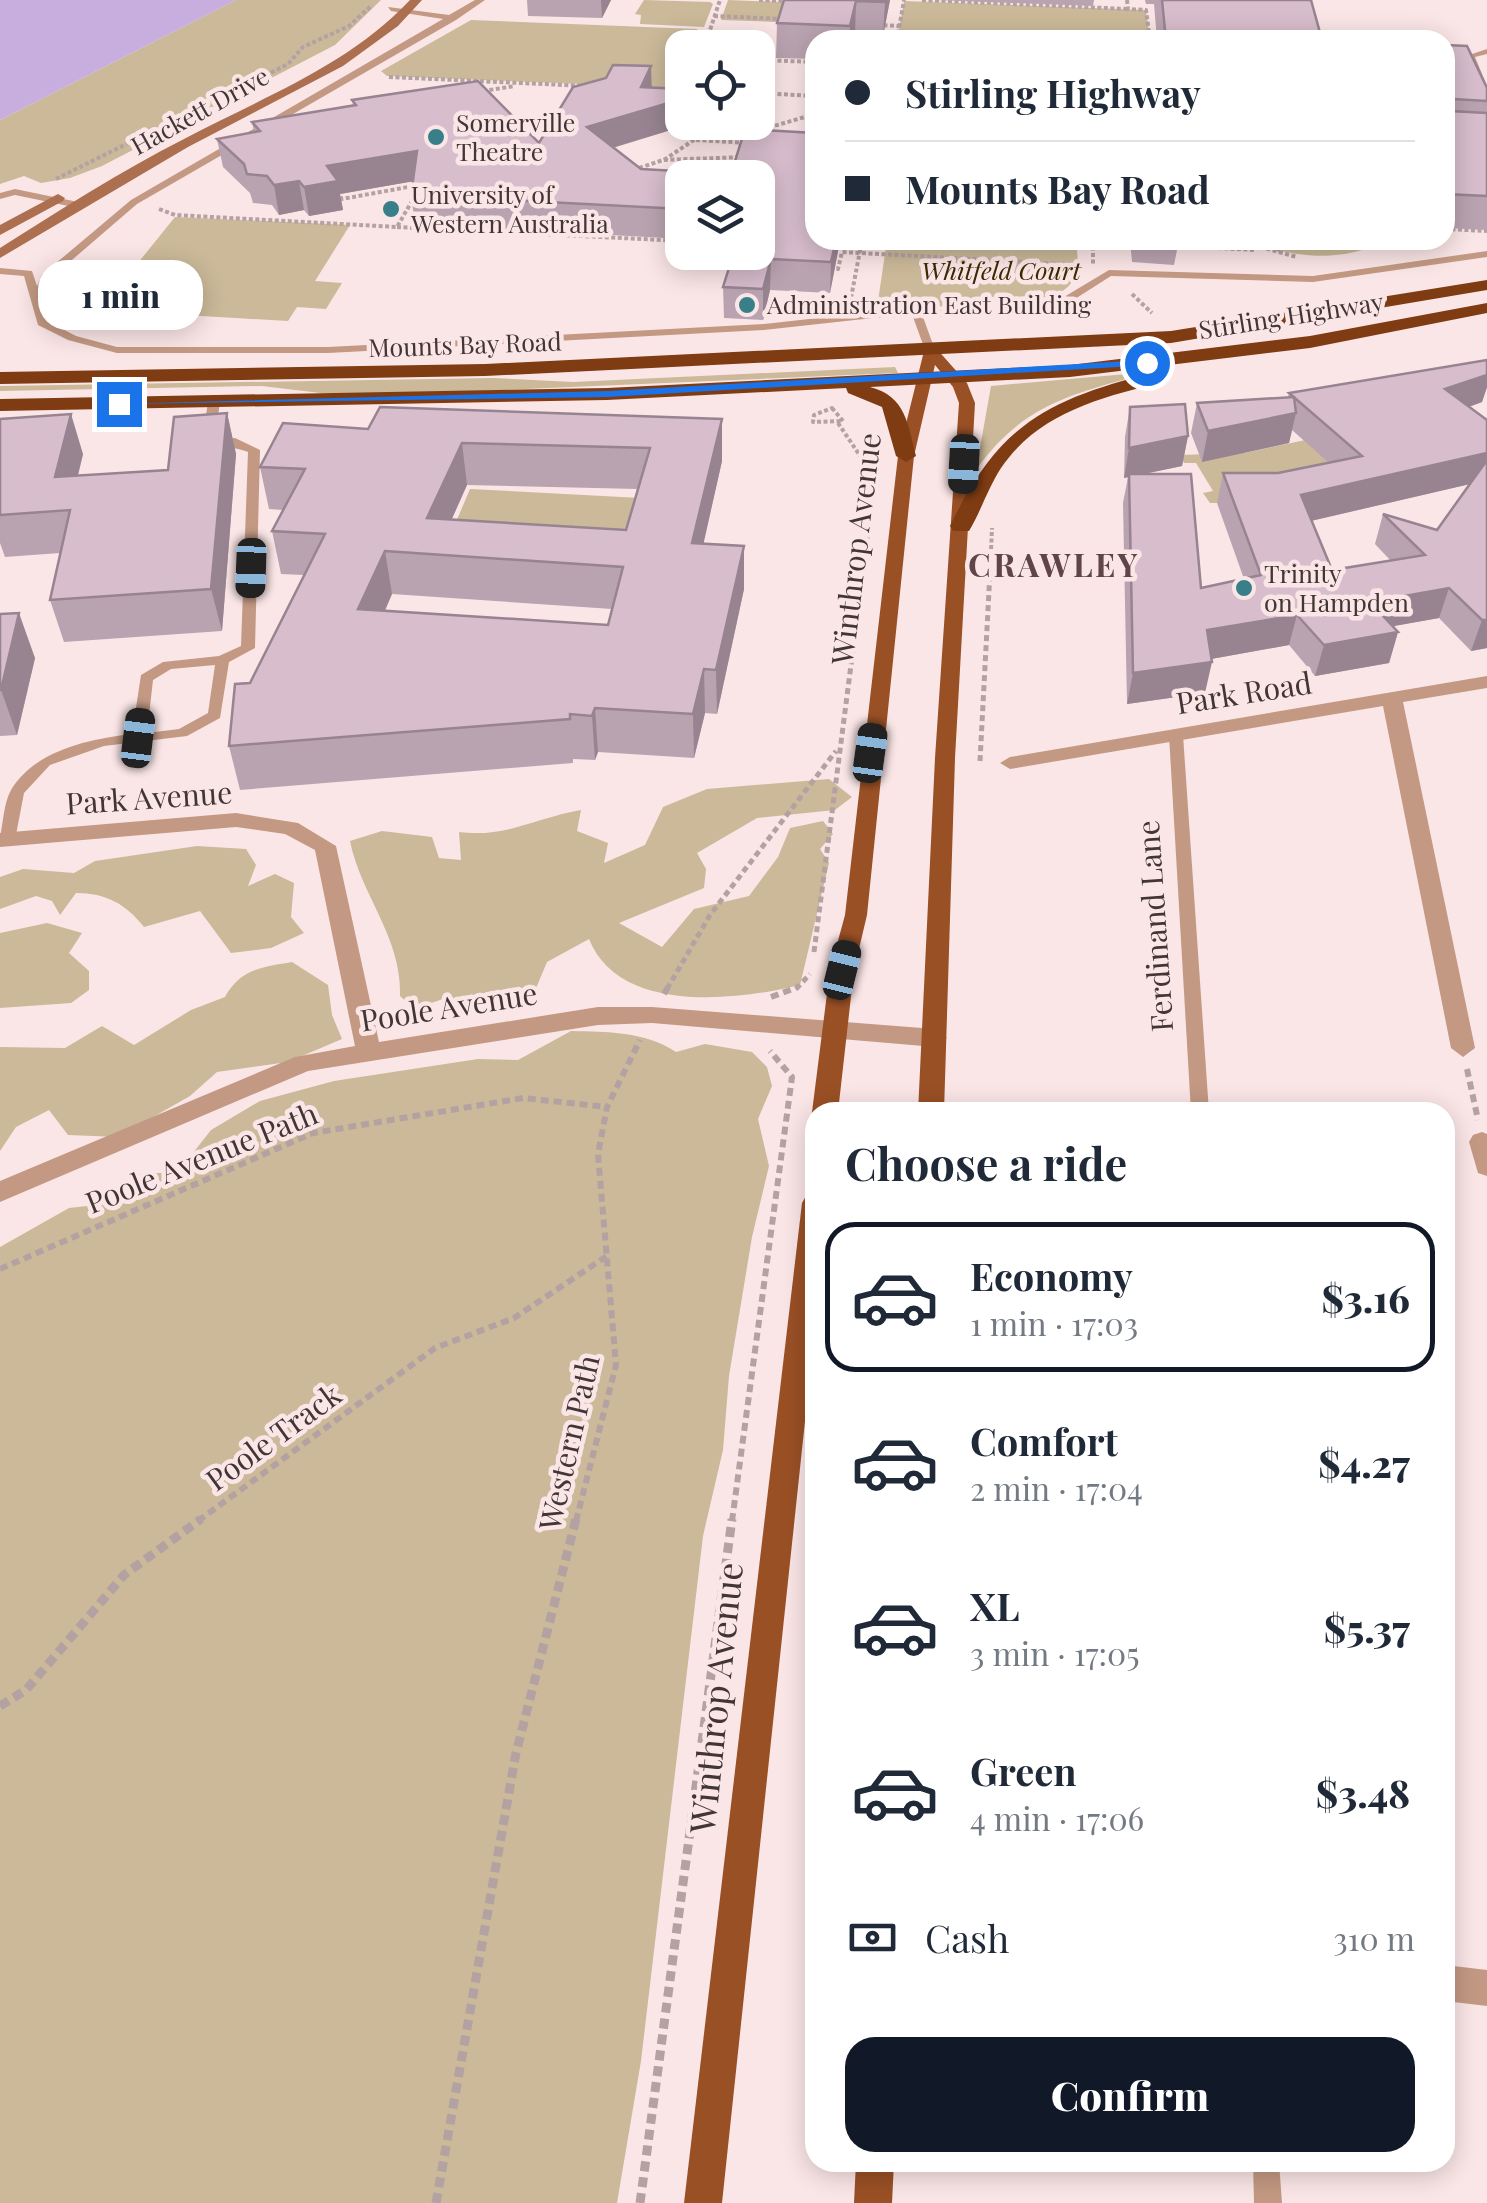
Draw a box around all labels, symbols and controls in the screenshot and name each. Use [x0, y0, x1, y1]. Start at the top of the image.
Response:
map controls [665, 30, 775, 270]
button: locate [665, 30, 775, 140]
street label: Hackett Drive [124, 58, 274, 161]
text: Stirling Highway [905, 67, 1201, 118]
place label: Somerville Theatre [456, 105, 575, 167]
marker: Somerville Theatre [425, 126, 447, 148]
button: layers [665, 160, 775, 270]
text: Mounts Bay Road [905, 163, 1210, 214]
place label: University of Western Australia [410, 177, 609, 239]
marker: University of Western Australia [380, 198, 402, 220]
park label: Whitfeld Court [921, 253, 1082, 286]
callout: 1 min [36, 259, 202, 329]
text: 1 min [81, 273, 160, 316]
street label: Stirling Highway [1196, 284, 1386, 345]
place label: Administration East Building [766, 287, 1092, 320]
marker: Administration East Building [736, 294, 758, 316]
street label: Mounts Bay Road [368, 324, 562, 363]
route start [1125, 341, 1170, 386]
route end [97, 382, 142, 427]
street label: Winthrop Avenue [821, 430, 889, 668]
car [947, 433, 981, 495]
car [235, 537, 267, 599]
district label: CRAWLEY [968, 542, 1140, 585]
place label: Trinity on Hampden [1264, 556, 1409, 618]
marker: Trinity on Hampden [1233, 577, 1255, 599]
street label: Park Road [1173, 662, 1314, 722]
car [119, 706, 157, 770]
car [851, 721, 889, 785]
street label: Park Avenue [64, 771, 233, 823]
street label: Ferdinand Lane [1127, 819, 1181, 1033]
car [820, 937, 864, 1003]
street label: Poole Avenue [357, 972, 540, 1040]
street label: Poole Avenue Path [79, 1092, 323, 1222]
text: Choose a ride [845, 1132, 1127, 1192]
text: Economy [970, 1250, 1133, 1301]
icon: car [850, 1252, 940, 1342]
text: $3.16 [1321, 1272, 1410, 1323]
text: 1 min · 17:03 [970, 1301, 1138, 1344]
street label: Western Path [528, 1351, 608, 1535]
street label: Poole Track [197, 1373, 349, 1499]
text: Comfort [970, 1415, 1118, 1466]
icon: car [850, 1417, 940, 1507]
text: $4.27 [1318, 1437, 1410, 1488]
text: 2 min · 17:04 [970, 1466, 1143, 1509]
street label: Winthrop Avenue [677, 1560, 752, 1837]
text: XL [970, 1580, 1019, 1631]
icon: car [850, 1582, 940, 1672]
text: $5.37 [1324, 1602, 1410, 1653]
text: 3 min · 17:05 [970, 1631, 1140, 1674]
text: Green [970, 1745, 1077, 1796]
icon: car [850, 1747, 940, 1837]
text: $3.48 [1316, 1767, 1410, 1818]
text: 4 min · 17:06 [970, 1796, 1144, 1839]
icon: cash [845, 1910, 900, 1965]
text: Cash [925, 1912, 1009, 1963]
text: 310 m [1333, 1916, 1415, 1959]
button: Confirm [845, 2037, 1415, 2152]

